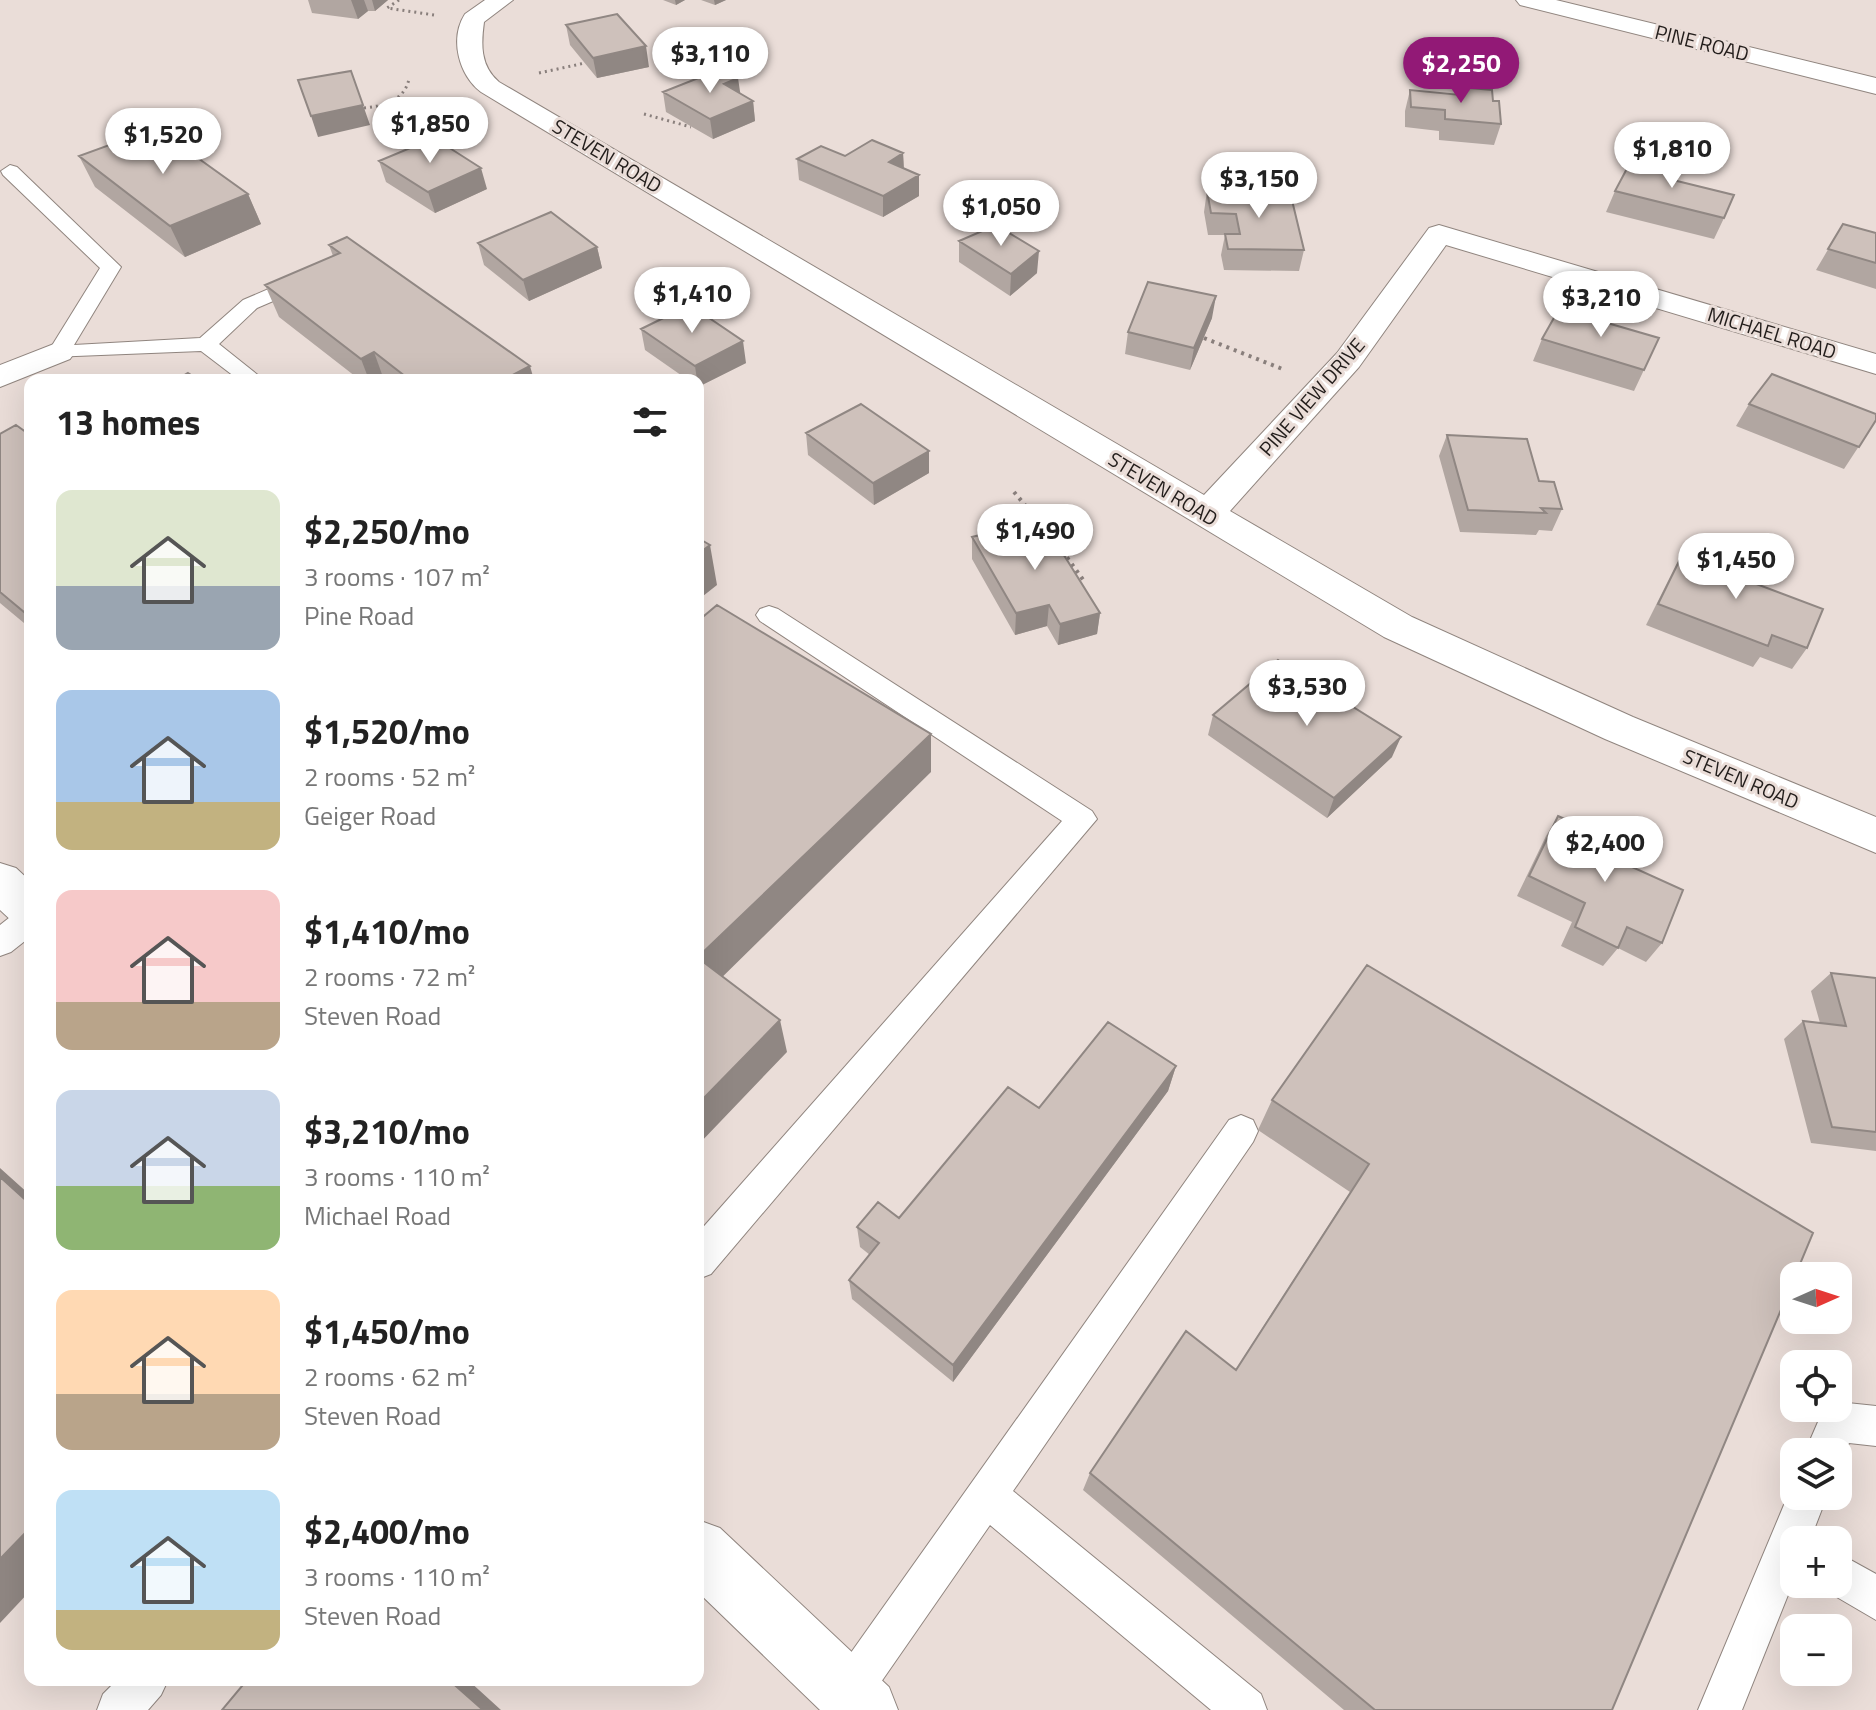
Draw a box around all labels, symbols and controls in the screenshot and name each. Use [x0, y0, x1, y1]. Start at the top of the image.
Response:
street label: PINE ROAD [1652, 16, 1752, 69]
pin: $3,110 [645, 27, 775, 95]
text: $3,110 [670, 33, 750, 72]
pin: $2,250 [1396, 37, 1526, 105]
text: $2,250 [1421, 43, 1501, 82]
pin: $1,850 [365, 97, 495, 165]
text: $1,850 [390, 103, 470, 142]
pin: $1,520 [98, 108, 228, 176]
street label: STEVEN ROAD [546, 111, 668, 201]
text: $1,520 [123, 114, 203, 153]
pin: $1,810 [1607, 122, 1737, 190]
text: $1,810 [1632, 128, 1712, 167]
pin: $3,150 [1194, 152, 1324, 220]
text: $3,150 [1219, 158, 1299, 197]
pin: $1,050 [936, 180, 1066, 248]
text: $1,050 [961, 186, 1041, 225]
pin: $1,410 [627, 267, 757, 335]
pin: $3,210 [1536, 271, 1666, 339]
text: $1,410 [652, 273, 732, 312]
text: $3,210 [1561, 277, 1641, 316]
street label: MICHAEL ROAD [1704, 298, 1840, 367]
street label: PINE VIEW DRIVE [1251, 331, 1372, 463]
text: 13 homes [56, 396, 200, 448]
icon: filters [628, 400, 672, 444]
street label: STEVEN ROAD [1102, 444, 1224, 534]
pin: $1,490 [970, 504, 1100, 572]
text: $2,250/mo [304, 505, 470, 557]
text: $1,490 [995, 510, 1075, 549]
icon: home [120, 522, 216, 618]
pin: $1,450 [1671, 533, 1801, 601]
text: $1,450 [1696, 539, 1776, 578]
text: 3 rooms · 107 m² [304, 557, 490, 596]
text: Pine Road [304, 596, 414, 635]
pin: $3,530 [1242, 660, 1372, 728]
text: $3,530 [1267, 666, 1347, 705]
text: $1,520/mo [304, 705, 470, 757]
icon: home [120, 722, 216, 818]
street label: STEVEN ROAD [1678, 740, 1804, 817]
text: 2 rooms · 52 m² [304, 757, 475, 796]
text: Geiger Road [304, 796, 436, 835]
pin: $2,400 [1540, 816, 1670, 884]
text: $2,400 [1565, 822, 1645, 861]
text: $1,410/mo [304, 905, 470, 957]
icon: home [120, 922, 216, 1018]
text: 2 rooms · 72 m² [304, 957, 475, 996]
text: Steven Road [304, 996, 441, 1035]
text: $3,210/mo [304, 1105, 470, 1157]
icon: home [120, 1122, 216, 1218]
text: 3 rooms · 110 m² [304, 1157, 490, 1196]
text: Michael Road [304, 1196, 451, 1235]
north arrow [1780, 1262, 1852, 1334]
map controls [1780, 1262, 1852, 1686]
text: $1,450/mo [304, 1305, 470, 1357]
icon: home [120, 1322, 216, 1418]
button: locate [1780, 1350, 1852, 1422]
text: 2 rooms · 62 m² [304, 1357, 475, 1396]
text: Steven Road [304, 1396, 441, 1435]
button: layers [1780, 1438, 1852, 1510]
text: $2,400/mo [304, 1505, 470, 1557]
icon: home [120, 1522, 216, 1618]
button: + [1780, 1526, 1852, 1598]
text: 3 rooms · 110 m² [304, 1557, 490, 1596]
text: Steven Road [304, 1596, 441, 1635]
button: − [1780, 1614, 1852, 1686]

